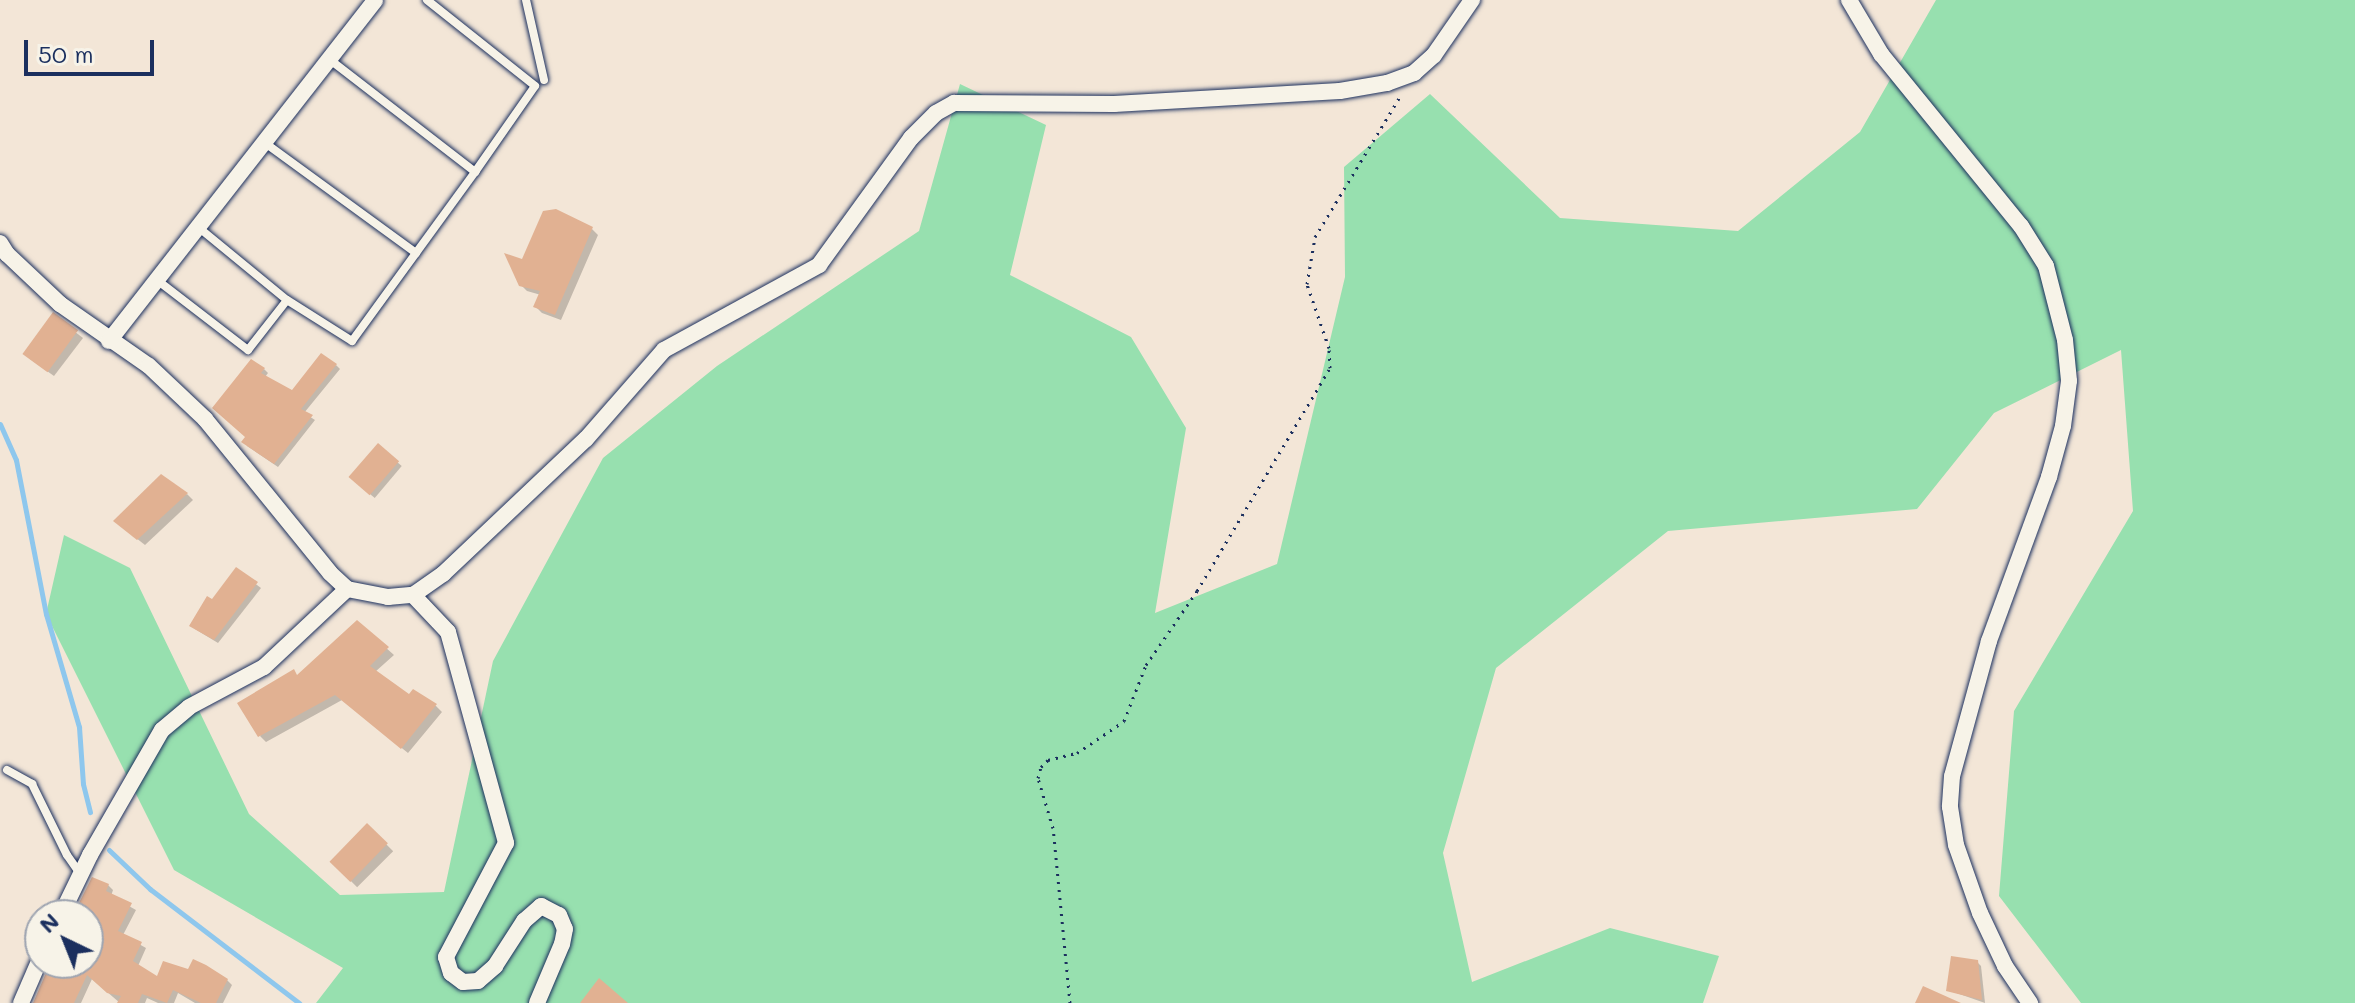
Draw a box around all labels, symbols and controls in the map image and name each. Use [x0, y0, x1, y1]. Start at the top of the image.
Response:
scale bar [28, 24, 158, 74]
text: 50 m [38, 38, 94, 69]
north arrow [24, 899, 104, 979]
text: N [33, 906, 65, 939]

